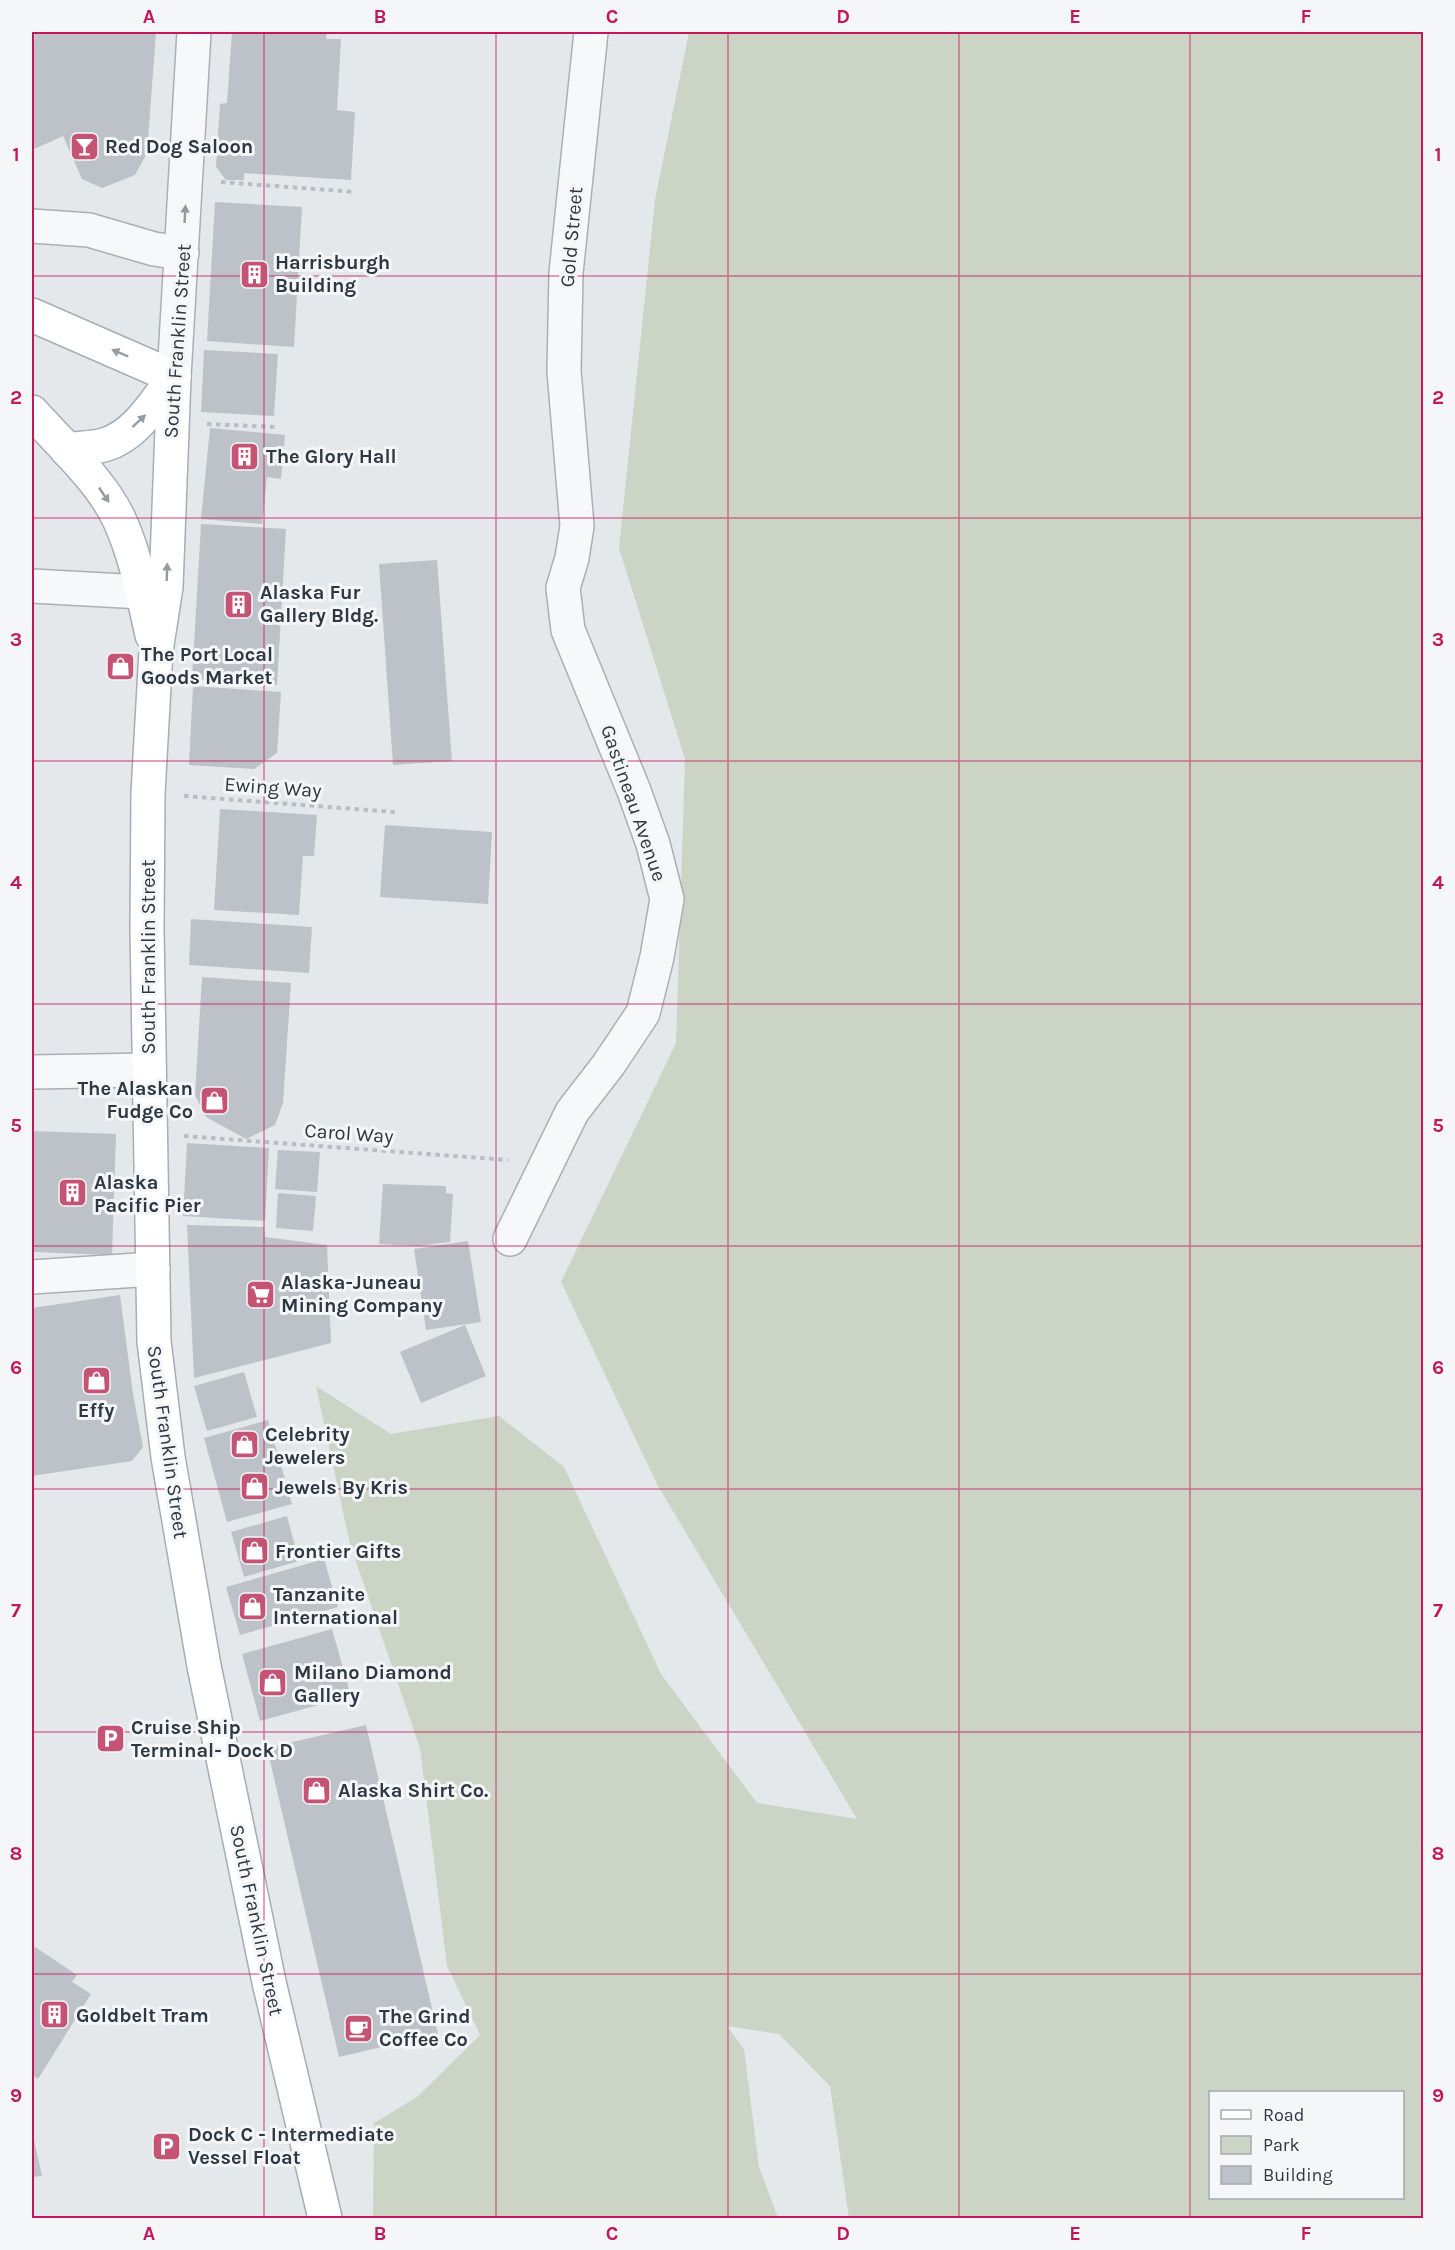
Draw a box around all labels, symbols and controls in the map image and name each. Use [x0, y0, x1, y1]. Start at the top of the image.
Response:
text: A [143, 5, 156, 28]
text: B [374, 5, 386, 28]
text: C [606, 5, 618, 28]
text: D [836, 5, 850, 28]
text: E [1069, 5, 1081, 28]
text: F [1301, 5, 1312, 28]
bar icon: Red Dog Saloon [68, 130, 100, 162]
place label: Red Dog Saloon [105, 135, 253, 158]
text: 1 [12, 143, 20, 166]
text: 1 [1434, 143, 1442, 166]
street label: Gold Street [556, 185, 587, 288]
one-way arrow [180, 204, 189, 223]
street label: South Franklin Street [159, 243, 196, 439]
place label: Harrisburgh Building [275, 251, 390, 297]
building icon: Harrisburgh Building [238, 258, 270, 290]
one-way arrow [112, 349, 129, 358]
text: 2 [10, 386, 22, 409]
text: 2 [1432, 386, 1444, 409]
one-way arrow [131, 415, 145, 429]
building icon: The Glory Hall [229, 440, 261, 472]
place label: The Glory Hall [266, 445, 397, 468]
one-way arrow [98, 487, 110, 503]
one-way arrow [162, 563, 171, 582]
place label: Alaska Fur Gallery Bldg. [260, 581, 378, 627]
building icon: Alaska Fur Gallery Bldg. [223, 588, 255, 620]
text: 3 [10, 628, 22, 651]
text: 3 [1432, 628, 1444, 651]
place label: The Port Local Goods Market [141, 643, 273, 689]
shop icon: The Port Local Goods Market [104, 650, 136, 682]
street label: Gastineau Avenue [596, 722, 671, 884]
street label: Ewing Way [224, 773, 322, 802]
street label: South Franklin Street [137, 859, 160, 1054]
text: 4 [10, 871, 22, 894]
text: 4 [1432, 871, 1444, 894]
place label: The Alaskan Fudge Co [77, 1077, 193, 1123]
shop icon: The Alaskan Fudge Co [198, 1084, 230, 1116]
text: 5 [10, 1114, 22, 1137]
text: 5 [1432, 1114, 1444, 1137]
street label: Carol Way [304, 1119, 394, 1148]
place label: Alaska Pacific Pier [94, 1171, 201, 1217]
building icon: Alaska Pacific Pier [57, 1177, 89, 1209]
place label: Alaska-Juneau Mining Company [281, 1271, 443, 1317]
supermarket icon: Alaska-Juneau Mining Company [244, 1278, 276, 1310]
street label: South Franklin Street [143, 1344, 193, 1541]
text: 6 [10, 1356, 22, 1379]
text: 6 [1432, 1356, 1444, 1379]
shop icon: Effy [80, 1364, 112, 1396]
place label: Effy [78, 1399, 114, 1422]
place label: Celebrity Jewelers [265, 1423, 350, 1469]
shop icon: Celebrity Jewelers [228, 1429, 260, 1461]
shop icon: Jewels By Kris [238, 1471, 270, 1503]
place label: Jewels By Kris [275, 1476, 408, 1499]
shop icon: Frontier Gifts [238, 1535, 270, 1567]
place label: Frontier Gifts [275, 1540, 401, 1563]
place label: Tanzanite International [273, 1583, 398, 1629]
shop icon: Tanzanite International [236, 1590, 268, 1622]
text: 7 [11, 1599, 21, 1622]
text: 7 [1433, 1599, 1443, 1622]
place label: Milano Diamond Gallery [294, 1661, 452, 1707]
shop icon: Milano Diamond Gallery [257, 1667, 289, 1699]
place label: Cruise Ship Terminal- Dock D [131, 1716, 293, 1762]
parking icon: Cruise Ship Terminal- Dock D [94, 1723, 126, 1755]
shop icon: Alaska Shirt Co. [301, 1774, 333, 1806]
place label: Alaska Shirt Co. [338, 1779, 488, 1802]
street label: South Franklin Street [225, 1822, 288, 2018]
text: 8 [10, 1842, 22, 1865]
text: 8 [1432, 1842, 1444, 1865]
building icon: Goldbelt Tram [39, 1999, 71, 2031]
place label: Goldbelt Tram [76, 2004, 209, 2027]
place label: The Grind Coffee Co [379, 2005, 470, 2051]
cafe icon: The Grind Coffee Co [342, 2012, 374, 2044]
text: 9 [10, 2084, 22, 2107]
text: 9 [1432, 2084, 1444, 2107]
legend [1209, 2091, 1404, 2199]
text: Road [1263, 2104, 1304, 2126]
place label: Dock C - Intermediate Vessel Float [188, 2123, 394, 2169]
parking icon: Dock C - Intermediate Vessel Float [151, 2130, 183, 2162]
text: Park [1263, 2134, 1300, 2156]
text: Building [1263, 2164, 1333, 2186]
text: A [143, 2222, 156, 2245]
text: B [374, 2222, 386, 2245]
text: C [606, 2222, 618, 2245]
text: D [836, 2222, 850, 2245]
text: E [1069, 2222, 1081, 2245]
text: F [1301, 2222, 1312, 2245]

